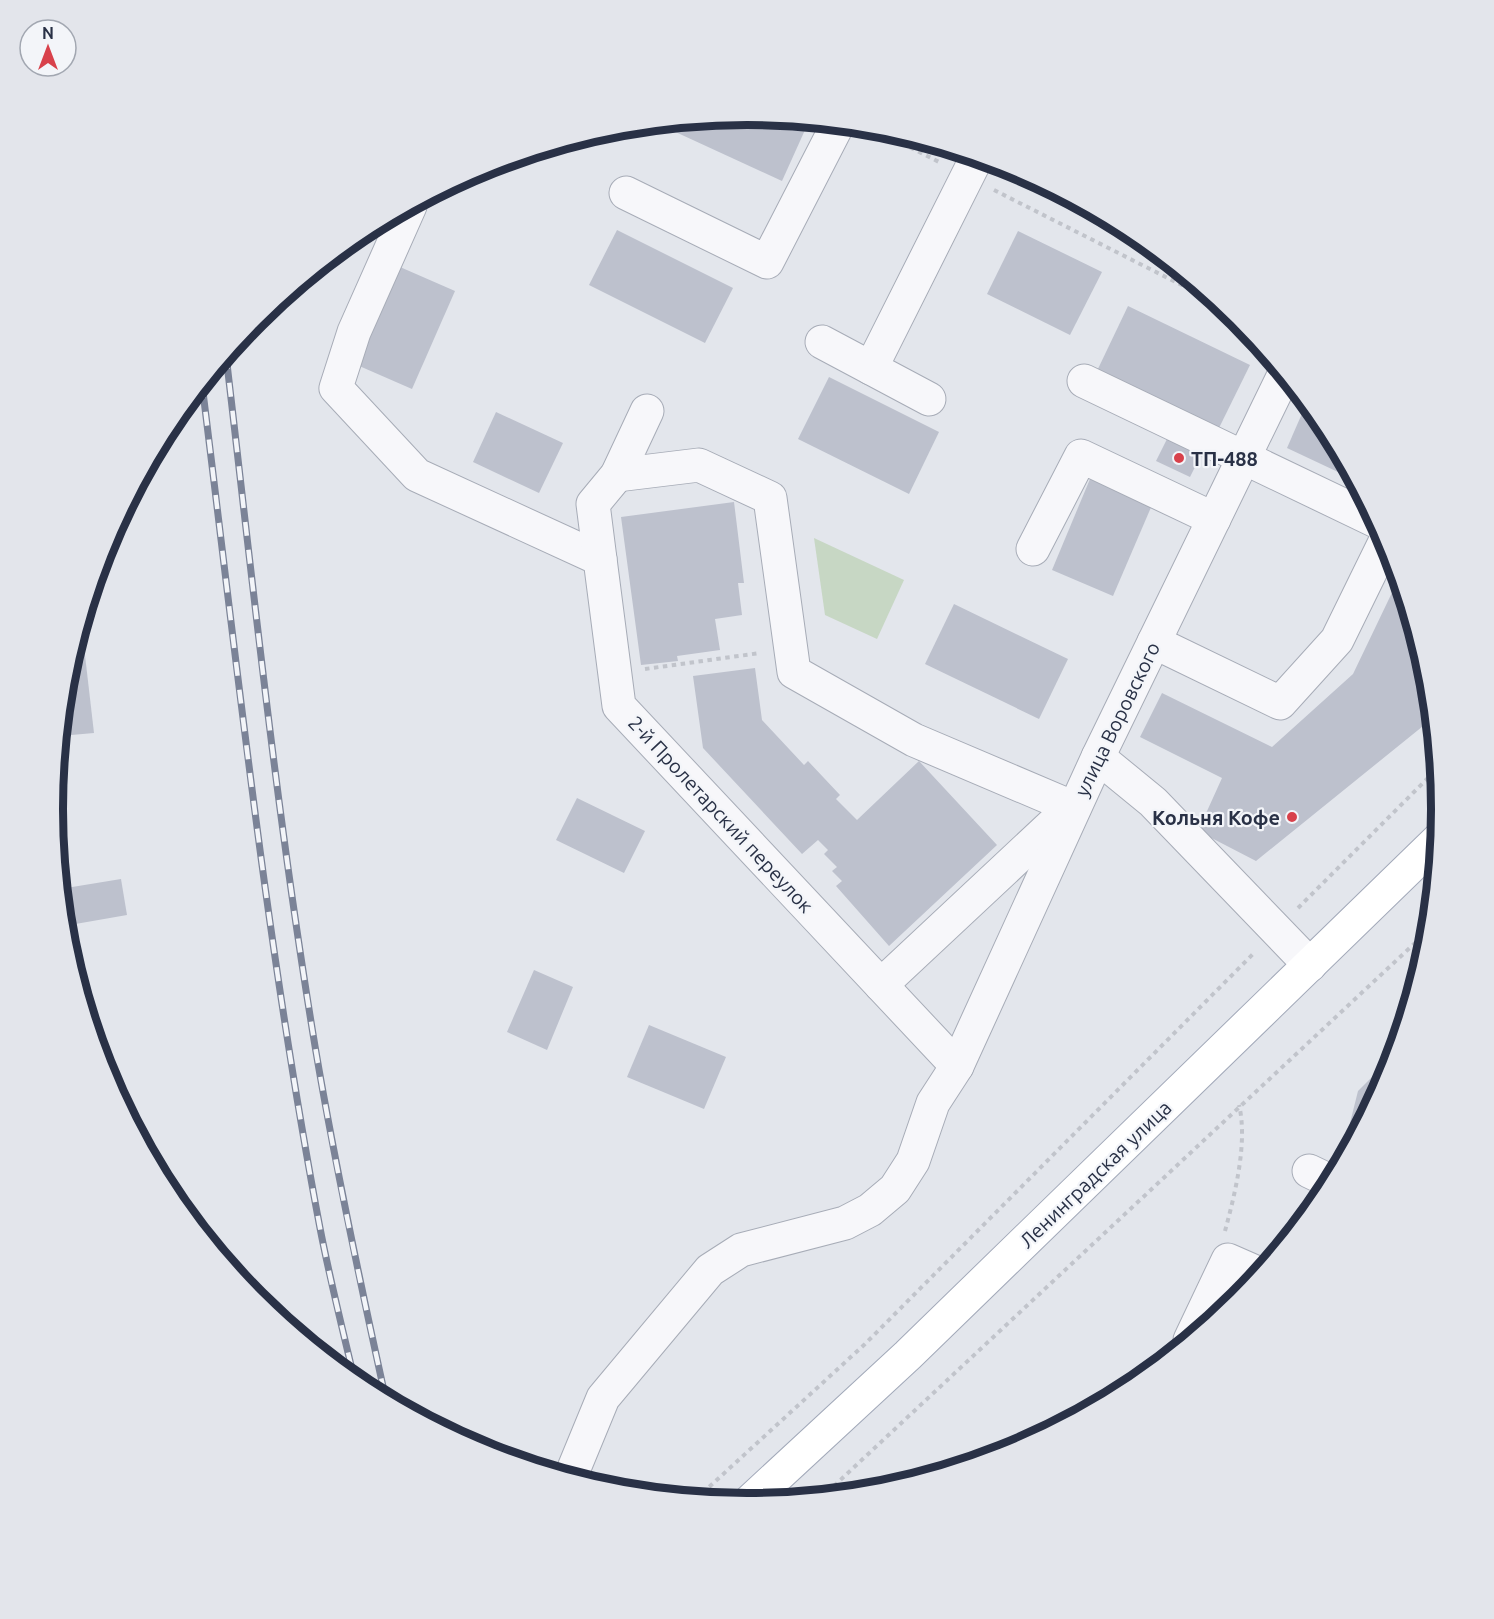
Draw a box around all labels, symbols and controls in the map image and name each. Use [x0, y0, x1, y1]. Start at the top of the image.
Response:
north arrow [18, 18, 78, 78]
text: N [42, 24, 54, 42]
place label: ТП-488 [1191, 447, 1258, 470]
marker: ТП-488 [1172, 451, 1186, 465]
street label: улица Воровского [1070, 638, 1164, 800]
street label: 2-й Пролетарский переулок [624, 711, 818, 917]
place label: Кольня Кофе [1152, 806, 1280, 829]
marker: Кольня Кофе [1285, 810, 1299, 824]
street label: Ленинградская улица [1014, 1096, 1176, 1252]

